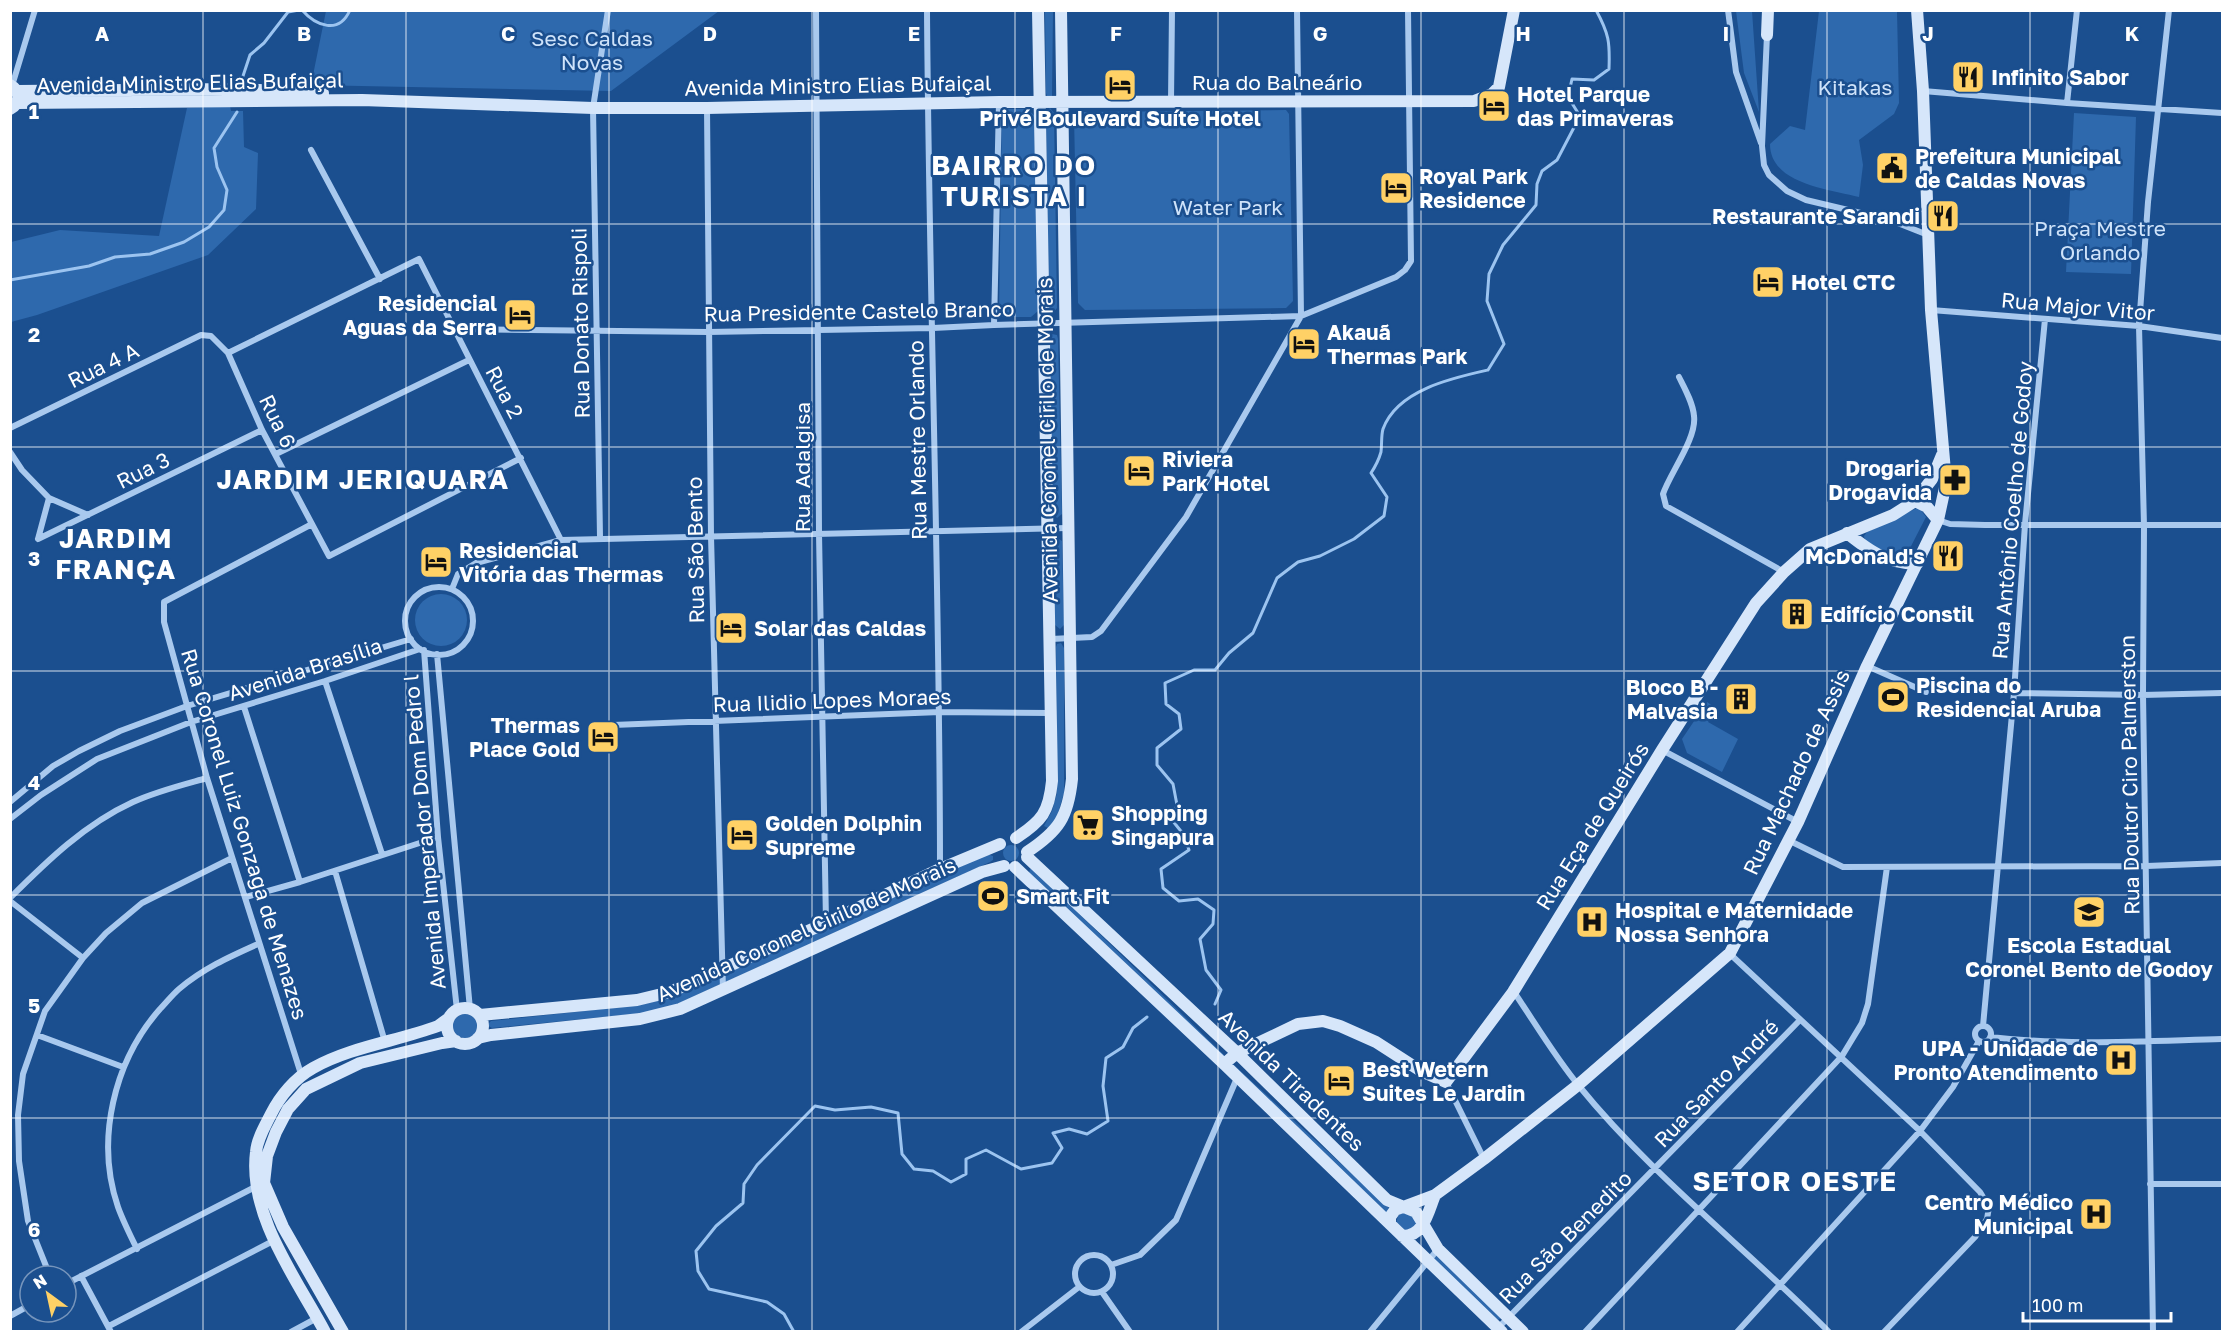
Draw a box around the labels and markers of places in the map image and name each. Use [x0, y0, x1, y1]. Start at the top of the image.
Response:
restaurant icon: Infinito Sabor [1950, 59, 1986, 95]
place label: Infinito Sabor [1991, 64, 2129, 90]
hotel icon: Privé Boulevard Suíte Hotel [1102, 67, 1138, 103]
place label: Hotel Parque das Primaveras [1517, 81, 1674, 131]
hotel icon: Hotel Parque das Primaveras [1476, 88, 1512, 124]
place label: Privé Boulevard Suíte Hotel [979, 105, 1261, 131]
place label: Prefeitura Municipal de Caldas Novas [1915, 143, 2121, 193]
public building icon: Prefeitura Municipal de Caldas Novas [1874, 150, 1910, 186]
place label: Royal Park Residence [1419, 163, 1528, 213]
hotel icon: Royal Park Residence [1378, 170, 1414, 206]
restaurant icon: Restaurante Sarandi [1925, 198, 1961, 234]
place label: Restaurante Sarandi [1712, 203, 1920, 229]
hotel icon: Hotel CTC [1750, 264, 1786, 300]
place label: Hotel CTC [1791, 269, 1896, 295]
place label: Residencial Aguas da Serra [343, 290, 497, 340]
hotel icon: Residencial Aguas da Serra [502, 297, 538, 333]
place label: Akauã Thermas Park [1327, 319, 1468, 369]
hotel icon: Akauã Thermas Park [1286, 326, 1322, 362]
place label: Riviera Park Hotel [1162, 446, 1270, 496]
hotel icon: Riviera Park Hotel [1121, 453, 1157, 489]
place label: Drogaria Drogavida [1828, 455, 1932, 505]
pharmacy icon: Drogaria Drogavida [1937, 462, 1973, 498]
place label: Residencial Vitória das Thermas [459, 537, 664, 587]
restaurant icon: McDonald's [1930, 538, 1966, 574]
place label: McDonald's [1805, 543, 1925, 569]
hotel icon: Residencial Vitória das Thermas [418, 544, 454, 580]
building icon: Edifício Constil [1779, 596, 1815, 632]
place label: Edifício Constil [1820, 601, 1974, 627]
hotel icon: Solar das Caldas [713, 610, 749, 646]
place label: Solar das Caldas [754, 615, 927, 641]
place label: Piscina do Residencial Aruba [1916, 672, 2101, 722]
place label: Bloco B - Malvasia [1626, 674, 1718, 724]
sports icon: Piscina do Residencial Aruba [1875, 679, 1911, 715]
building icon: Bloco B - Malvasia [1723, 681, 1759, 717]
place label: Thermas Place Gold [469, 712, 580, 762]
hotel icon: Thermas Place Gold [585, 719, 621, 755]
place label: Shopping Singapura [1111, 800, 1214, 850]
supermarket icon: Shopping Singapura [1070, 807, 1106, 843]
place label: Golden Dolphin Supreme [765, 810, 922, 860]
hotel icon: Golden Dolphin Supreme [724, 817, 760, 853]
sports icon: Smart Fit [975, 878, 1011, 914]
place label: Smart Fit [1016, 883, 1110, 909]
school or university icon: Escola Estadual Coronel Bento de Godoy [2071, 894, 2107, 930]
place label: Hospital e Maternidade Nossa Senhora [1615, 897, 1853, 947]
hospital icon: Hospital e Maternidade Nossa Senhora [1574, 904, 1610, 940]
place label: Escola Estadual Coronel Bento de Godoy [1965, 932, 2213, 982]
place label: UPA - Unidade de Pronto Atendimento [1894, 1035, 2098, 1085]
hospital icon: UPA - Unidade de Pronto Atendimento [2103, 1042, 2139, 1078]
place label: Best Wetern Suites Le Jardin [1362, 1056, 1525, 1106]
hotel icon: Best Wetern Suites Le Jardin [1321, 1063, 1357, 1099]
place label: Centro Médico Municipal [1924, 1189, 2073, 1239]
hospital icon: Centro Médico Municipal [2078, 1196, 2114, 1232]

